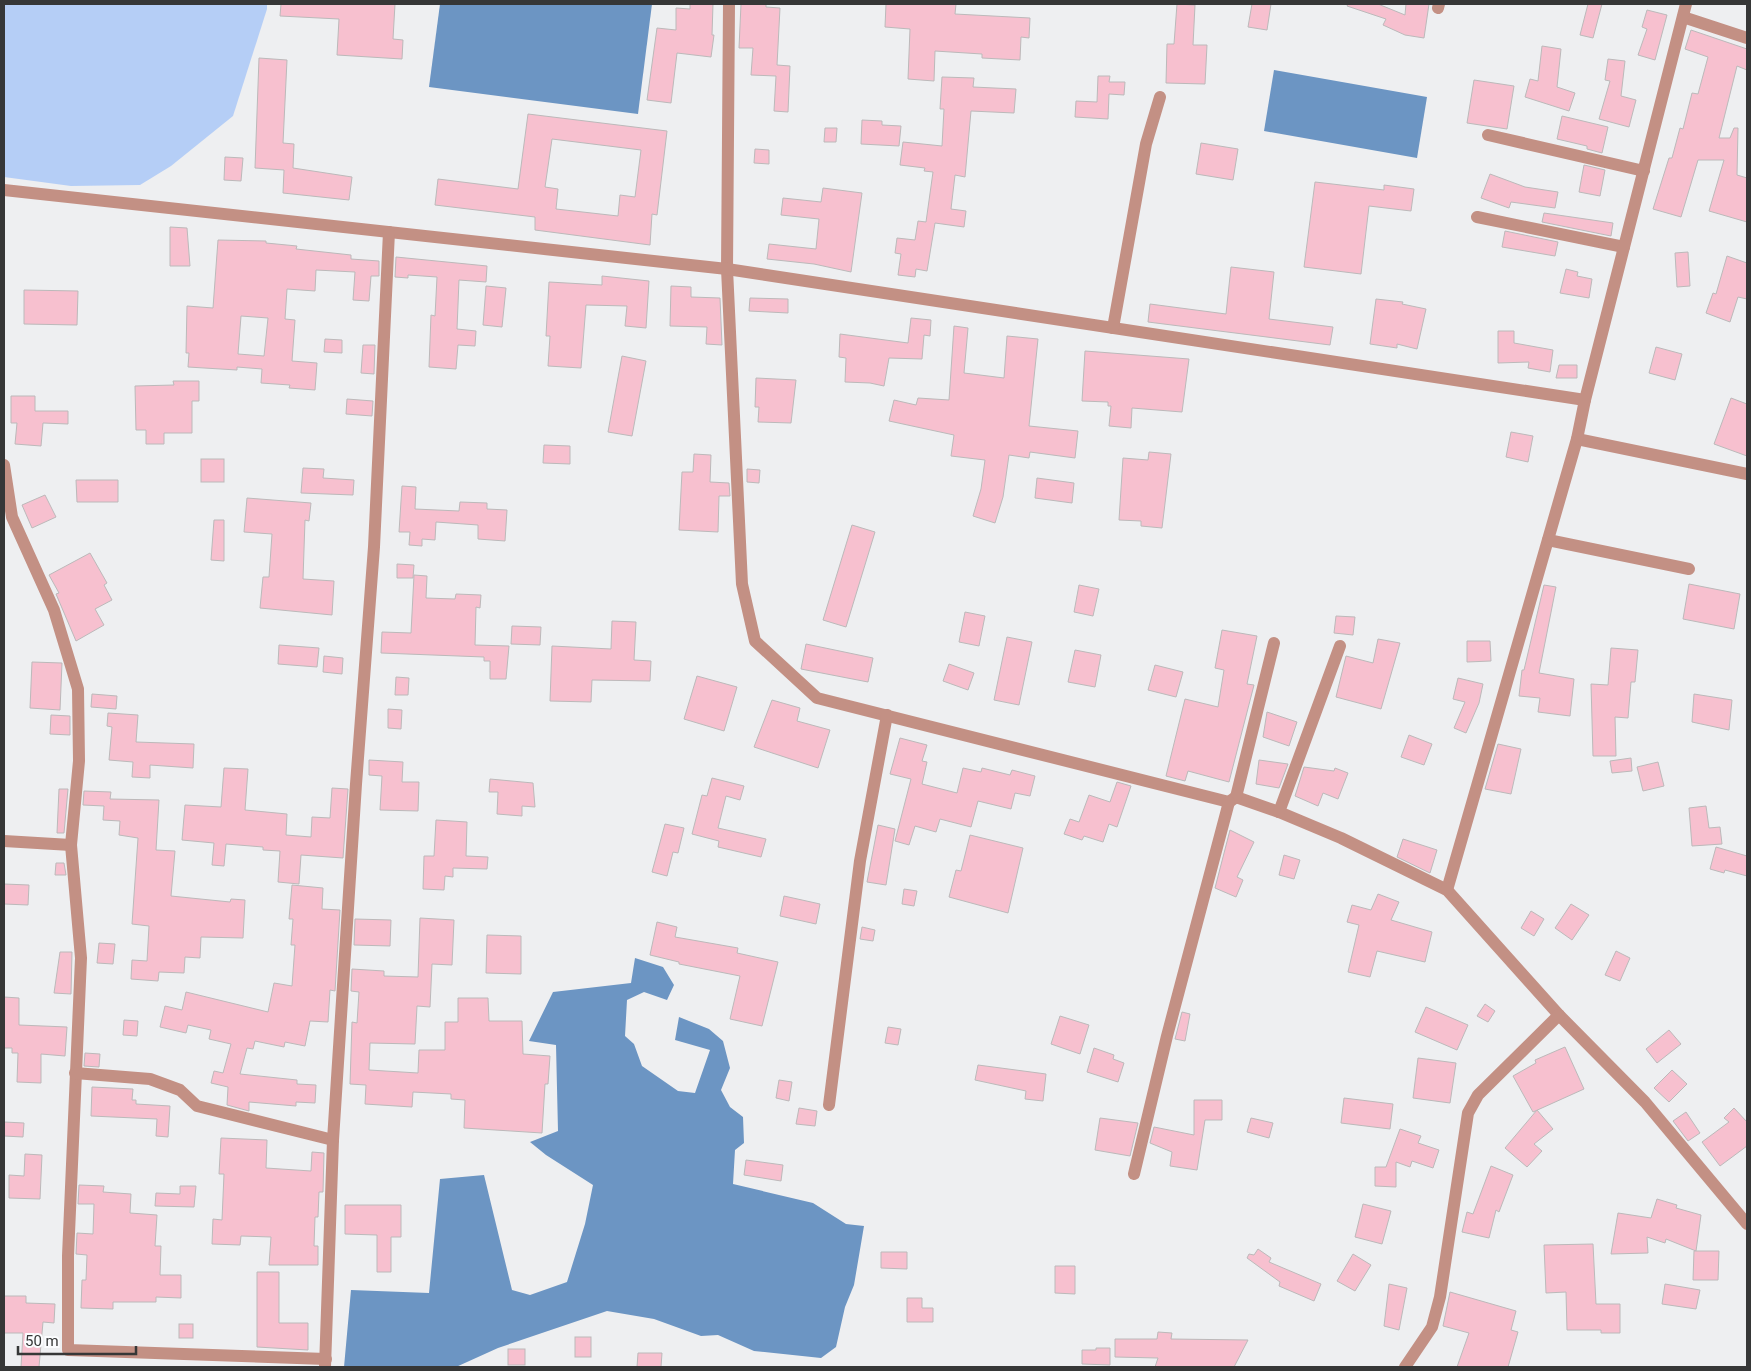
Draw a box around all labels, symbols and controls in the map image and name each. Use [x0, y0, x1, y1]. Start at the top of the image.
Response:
scale bar [18, 1324, 135, 1356]
text: 50 m [25, 1332, 59, 1350]

